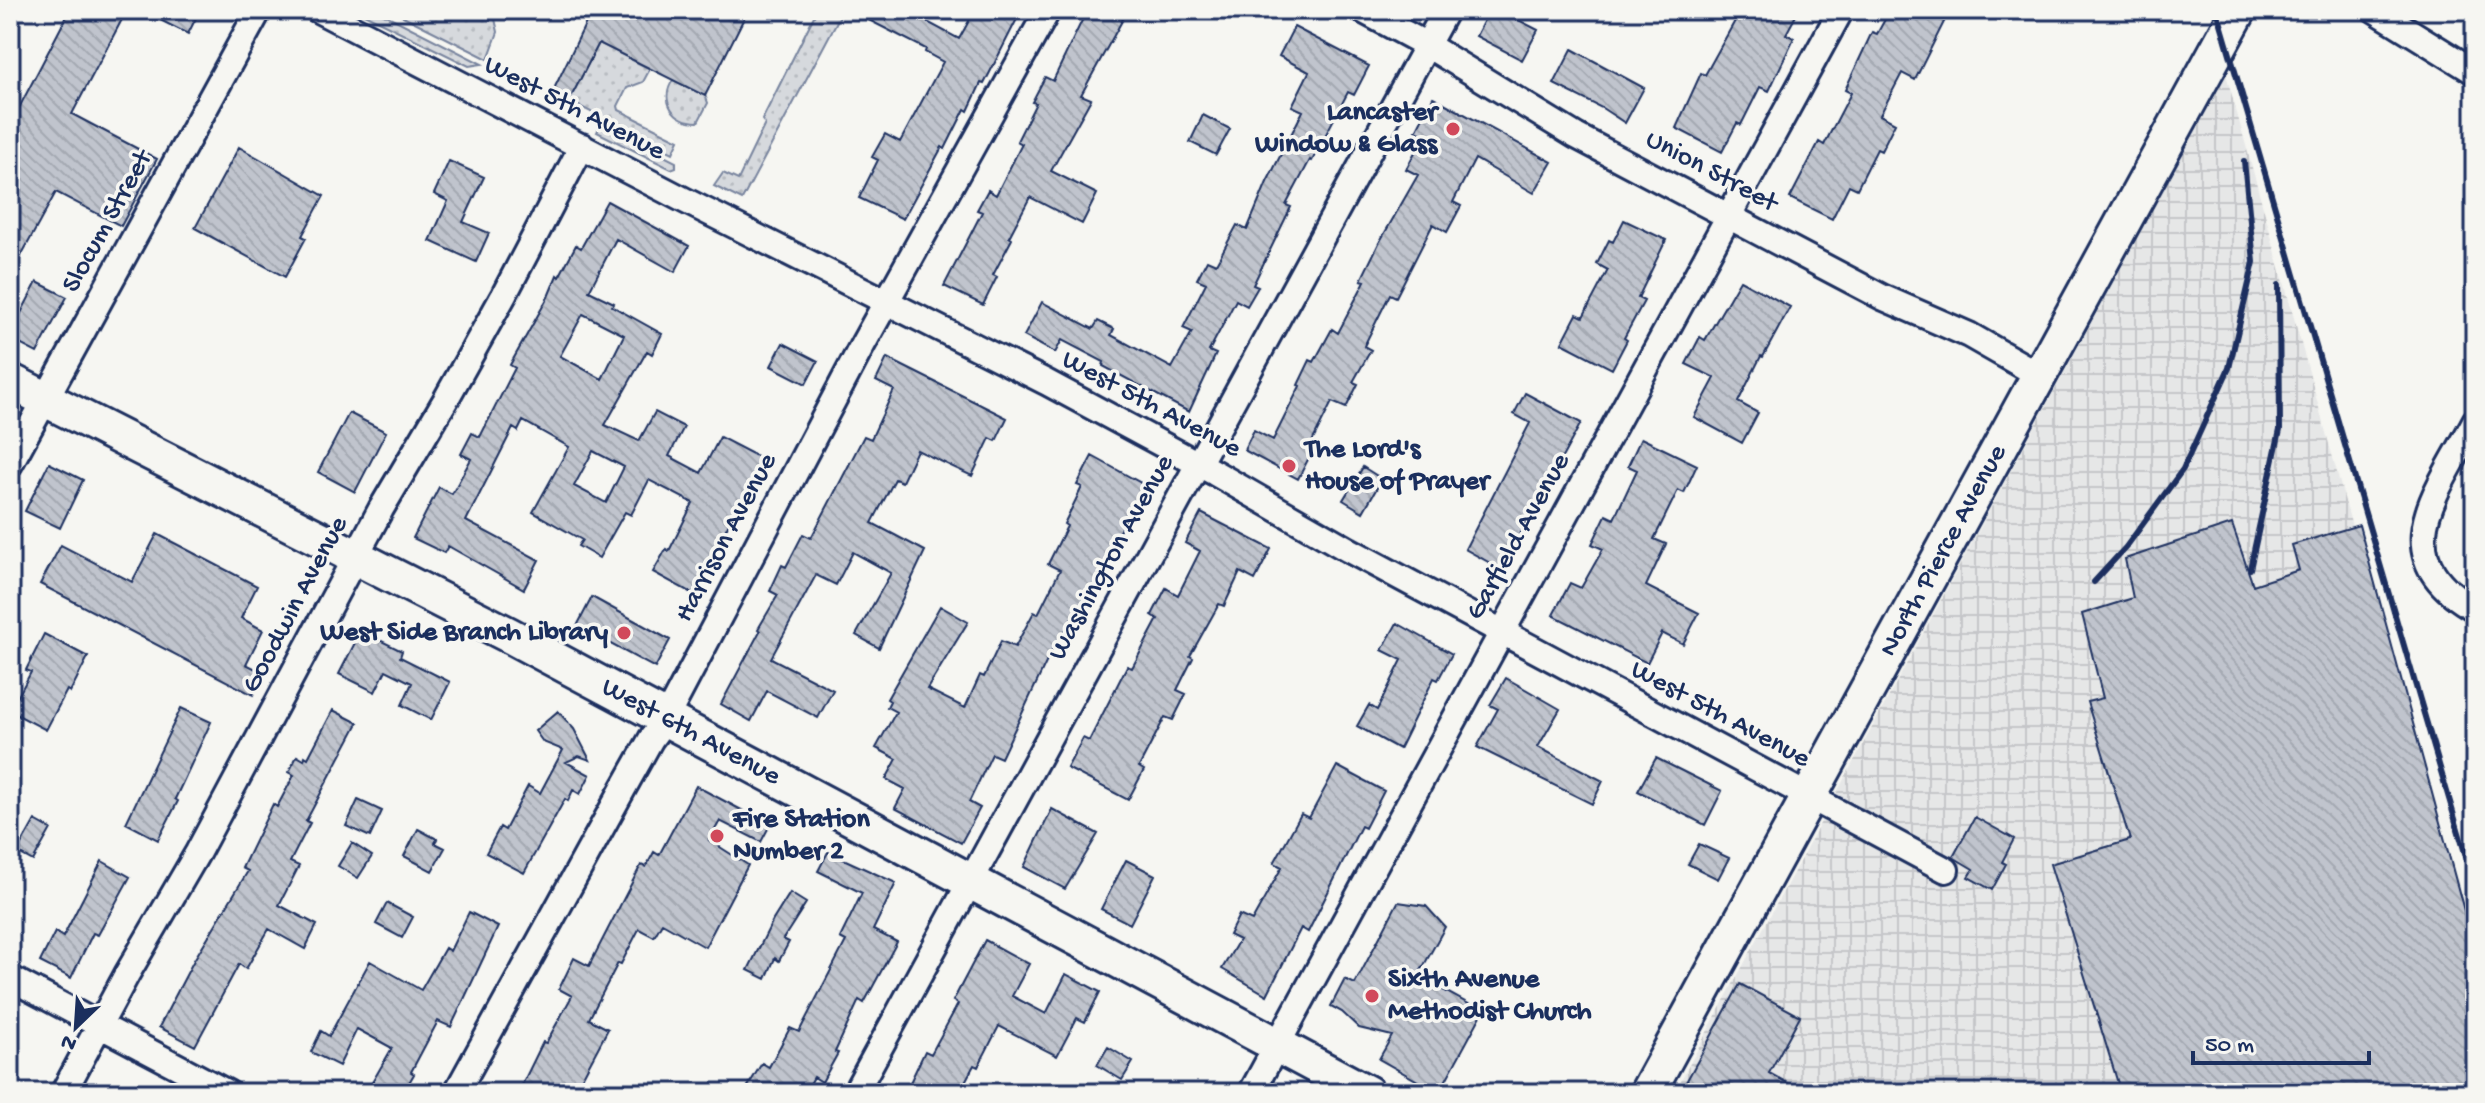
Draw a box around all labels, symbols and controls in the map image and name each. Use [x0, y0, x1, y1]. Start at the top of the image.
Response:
street label: West 5th Avenue [478, 49, 670, 169]
place label: Lancaster Window & Glass [1254, 97, 1440, 162]
marker: Lancaster Window & Glass [1444, 120, 1462, 138]
street label: Union Street [1639, 123, 1785, 222]
street label: Slocum Street [55, 143, 162, 299]
street label: West 5th Avenue [1056, 344, 1247, 466]
place label: The Lord's House of Prayer [1303, 434, 1492, 499]
street label: North Pierce Avenue [1872, 439, 2015, 662]
street label: Harrison Avenue [669, 447, 786, 628]
street label: Garfield Avenue [1460, 447, 1579, 626]
street label: Washington Avenue [1042, 449, 1182, 667]
marker: The Lord's House of Prayer [1280, 457, 1298, 475]
street label: Goodwin Avenue [236, 511, 357, 699]
place label: West Side Branch Library [319, 617, 608, 650]
marker: West Side Branch Library [615, 624, 633, 642]
street label: West 5th Avenue [1625, 654, 1816, 776]
street label: West 6th Avenue [596, 671, 786, 794]
place label: Fire Station Number 2 [732, 804, 870, 869]
marker: Fire Station Number 2 [708, 827, 726, 845]
place label: Sixth Avenue Methodist Church [1388, 964, 1592, 1029]
north arrow [36, 987, 116, 1067]
marker: Sixth Avenue Methodist Church [1363, 987, 1381, 1005]
scale bar [2193, 1015, 2369, 1065]
text: N [57, 1027, 81, 1056]
text: 50 m [2205, 1032, 2254, 1061]

